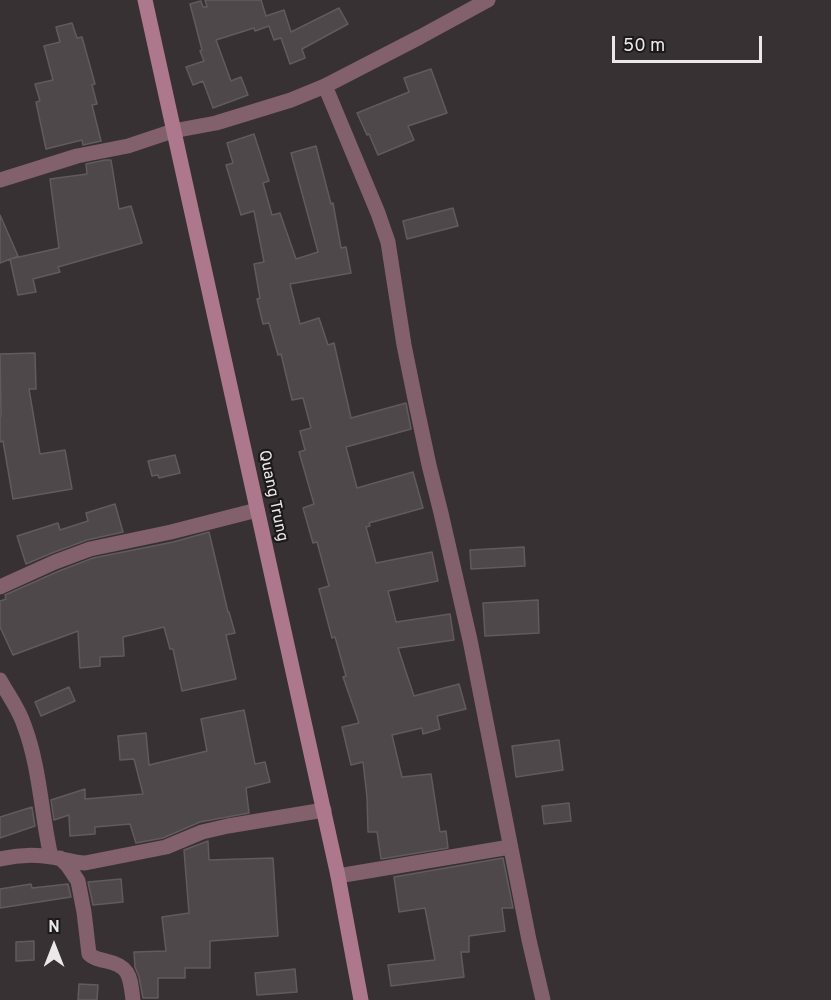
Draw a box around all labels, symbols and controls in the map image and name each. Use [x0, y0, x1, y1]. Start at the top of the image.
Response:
scale bar [615, 24, 765, 62]
text: 50 m [623, 35, 665, 58]
street label: Quang Trung [253, 449, 291, 543]
north arrow [24, 916, 84, 976]
text: N [48, 918, 60, 938]

